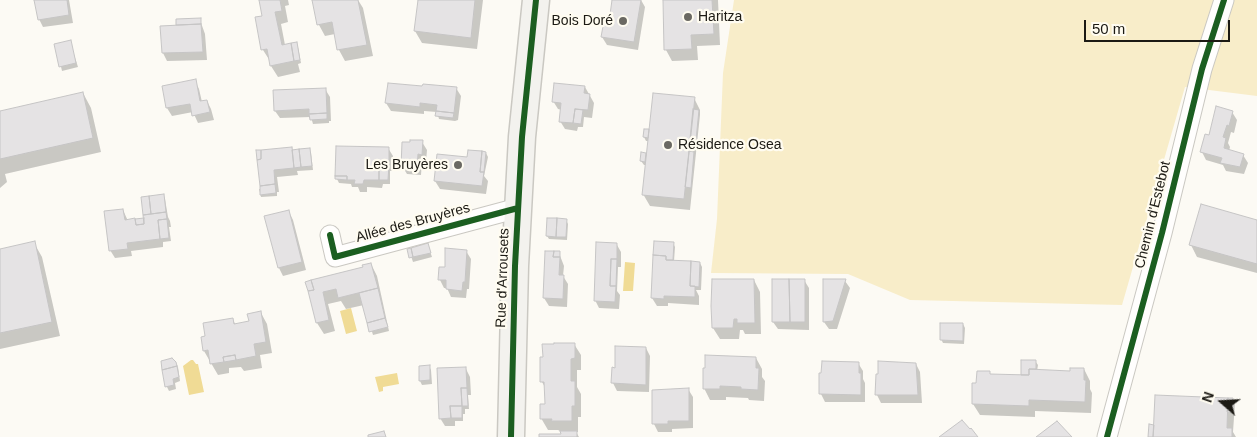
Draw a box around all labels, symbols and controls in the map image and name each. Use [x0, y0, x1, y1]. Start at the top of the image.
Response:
place label: Haritza [698, 9, 742, 25]
scale bar [1087, 10, 1233, 42]
marker: Haritza [682, 11, 694, 23]
place label: Bois Doré [552, 13, 613, 29]
marker: Bois Doré [617, 15, 629, 27]
text: 50 m [1092, 20, 1125, 37]
place label: Résidence Osea [678, 137, 782, 153]
marker: Résidence Osea [662, 139, 674, 151]
place label: Les Bruyères [366, 157, 448, 173]
marker: Les Bruyères [452, 159, 464, 171]
street label: Chemin d'Estebot [1132, 160, 1174, 270]
street label: Allée des Bruyères [354, 200, 472, 246]
street label: Rue d'Arrousets [493, 228, 513, 328]
north arrow [1197, 377, 1247, 427]
text: N [1199, 390, 1217, 405]

